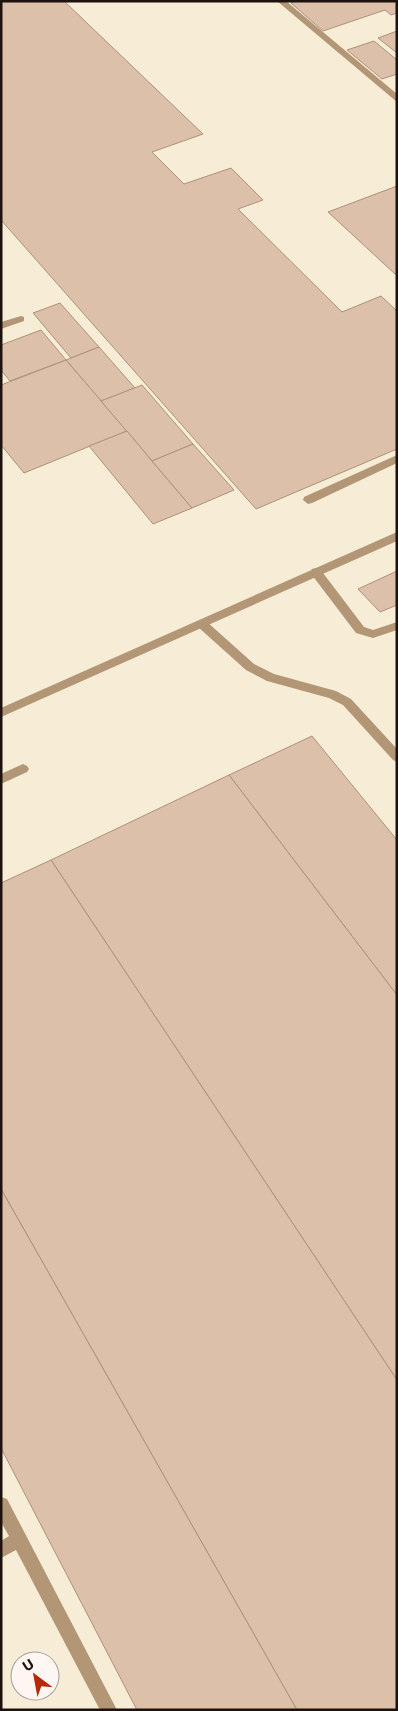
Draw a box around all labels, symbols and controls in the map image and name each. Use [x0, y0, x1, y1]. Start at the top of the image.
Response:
north arrow [10, 1651, 60, 1701]
text: U [19, 1655, 37, 1674]

